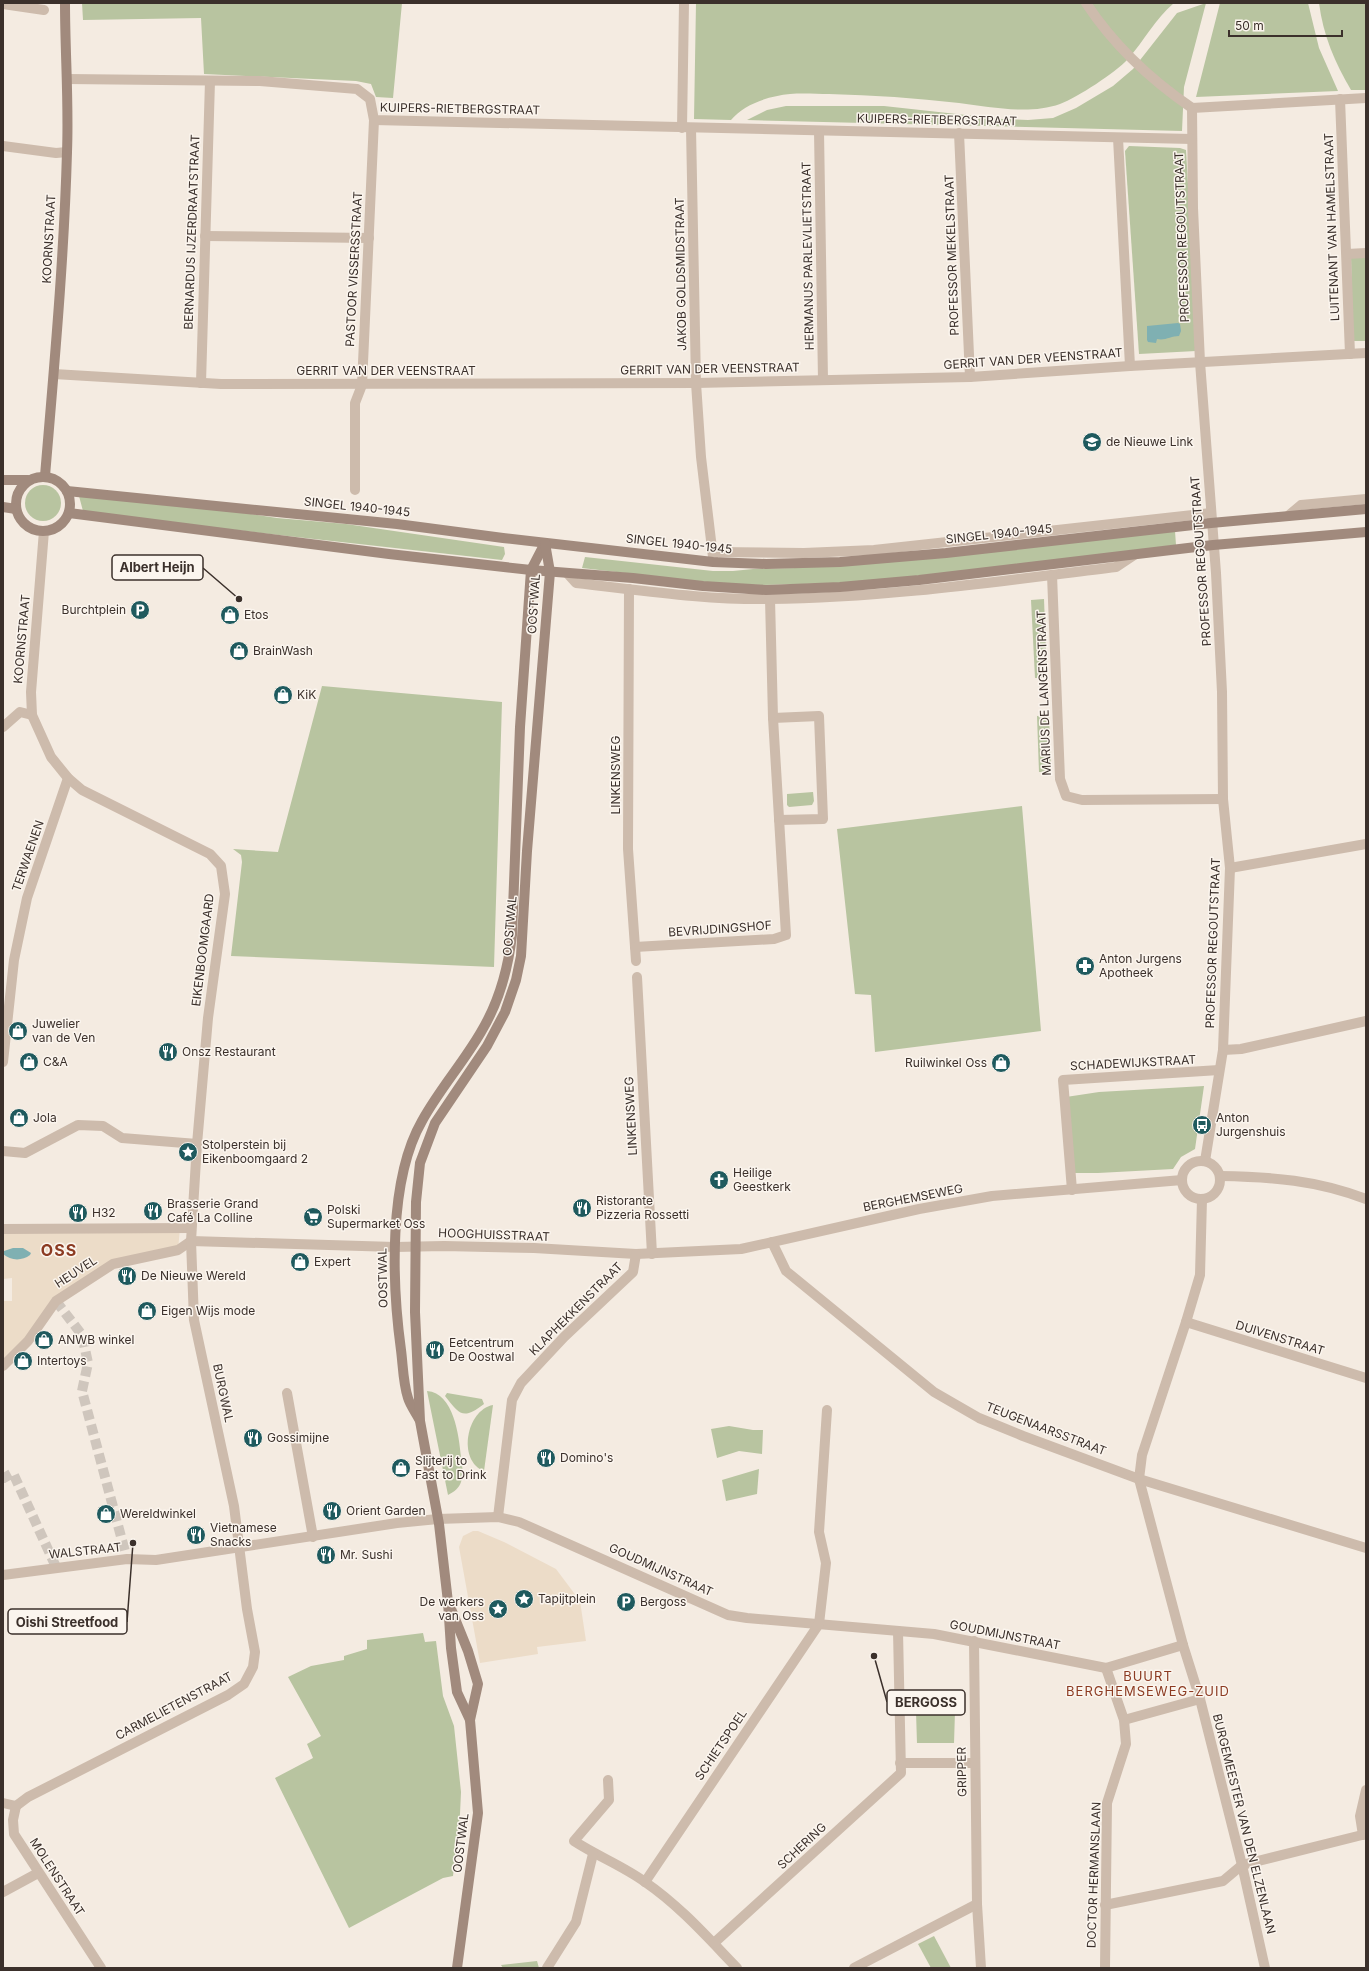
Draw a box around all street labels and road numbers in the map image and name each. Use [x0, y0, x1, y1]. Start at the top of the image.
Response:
street label: KUIPERS-RIETBERGSTRAAT [380, 100, 541, 117]
street label: KUIPERS-RIETBERGSTRAAT [857, 111, 1018, 128]
street label: LUITENANT VAN HAMELSTRAAT [1321, 132, 1342, 321]
street label: BERNARDUS IJZERDRAATSTRAAT [181, 134, 202, 330]
street label: PROFESSOR REGOUTSTRAAT [1171, 151, 1192, 323]
street label: HERMANUS PARLEVLIETSTRAAT [798, 161, 817, 350]
street label: PROFESSOR MEKELSTRAAT [941, 174, 962, 336]
street label: PASTOOR VISSERSSTRAAT [342, 191, 365, 347]
street label: KOORNSTRAAT [39, 194, 58, 284]
street label: JAKOB GOLDSMIDSTRAAT [672, 197, 689, 351]
street label: GERRIT VAN DER VEENSTRAAT [943, 345, 1123, 372]
street label: GERRIT VAN DER VEENSTRAAT [620, 359, 800, 378]
street label: GERRIT VAN DER VEENSTRAAT [296, 363, 476, 378]
street label: PROFESSOR REGOUTSTRAAT [1187, 475, 1214, 647]
street label: SINGEL 1940-1945 [303, 493, 411, 520]
street label: SINGEL 1940-1945 [945, 520, 1053, 547]
street label: SINGEL 1940-1945 [625, 530, 733, 557]
street label: OOSTWAL [524, 573, 543, 634]
street label: KOORNSTRAAT [10, 594, 33, 684]
street label: MARIUS DE LANGENSTRAAT [1033, 610, 1054, 776]
street label: LINKENSWEG [608, 735, 623, 815]
street label: TERWAENEN [8, 818, 47, 894]
street label: PROFESSOR REGOUTSTRAAT [1202, 857, 1223, 1029]
street label: EIKENBOOMGAARD [188, 893, 217, 1007]
street label: OOSTWAL [499, 895, 520, 957]
street label: BEVRIJDINGSHOF [668, 917, 772, 940]
street label: SCHADEWIJKSTRAAT [1070, 1052, 1197, 1073]
street label: LINKENSWEG [621, 1076, 640, 1156]
street label: BERGHEMSEWEG [862, 1180, 964, 1215]
street label: HOOGHUISSTRAAT [438, 1225, 550, 1244]
street label: OOSTWAL [374, 1248, 391, 1308]
street label: HEUVEL [52, 1252, 100, 1291]
street label: KLAPHEKKENSTRAAT [526, 1259, 626, 1358]
street label: DUIVENSTRAAT [1234, 1317, 1327, 1358]
street label: BURGWAL [210, 1362, 237, 1424]
street label: TEUGENAARSSTRAAT [984, 1399, 1109, 1459]
street label: WALSTRAAT [48, 1539, 122, 1562]
street label: GOUDMIJNSTRAAT [607, 1540, 716, 1599]
street label: GOUDMIJNSTRAAT [949, 1616, 1062, 1653]
street label: CARMELIETENSTRAAT [113, 1668, 235, 1743]
street label: SCHIETSPOEL [691, 1706, 750, 1783]
street label: BURGEMEESTER VAN DEN ELZENLAAN [1210, 1712, 1279, 1936]
street label: GRIPPER [954, 1747, 969, 1797]
street label: DOCTOR HERMANSLAAN [1083, 1801, 1104, 1948]
street label: OOSTWAL [449, 1812, 472, 1874]
street label: SCHERING [774, 1819, 829, 1872]
street label: MOLENSTRAAT [27, 1835, 88, 1919]

